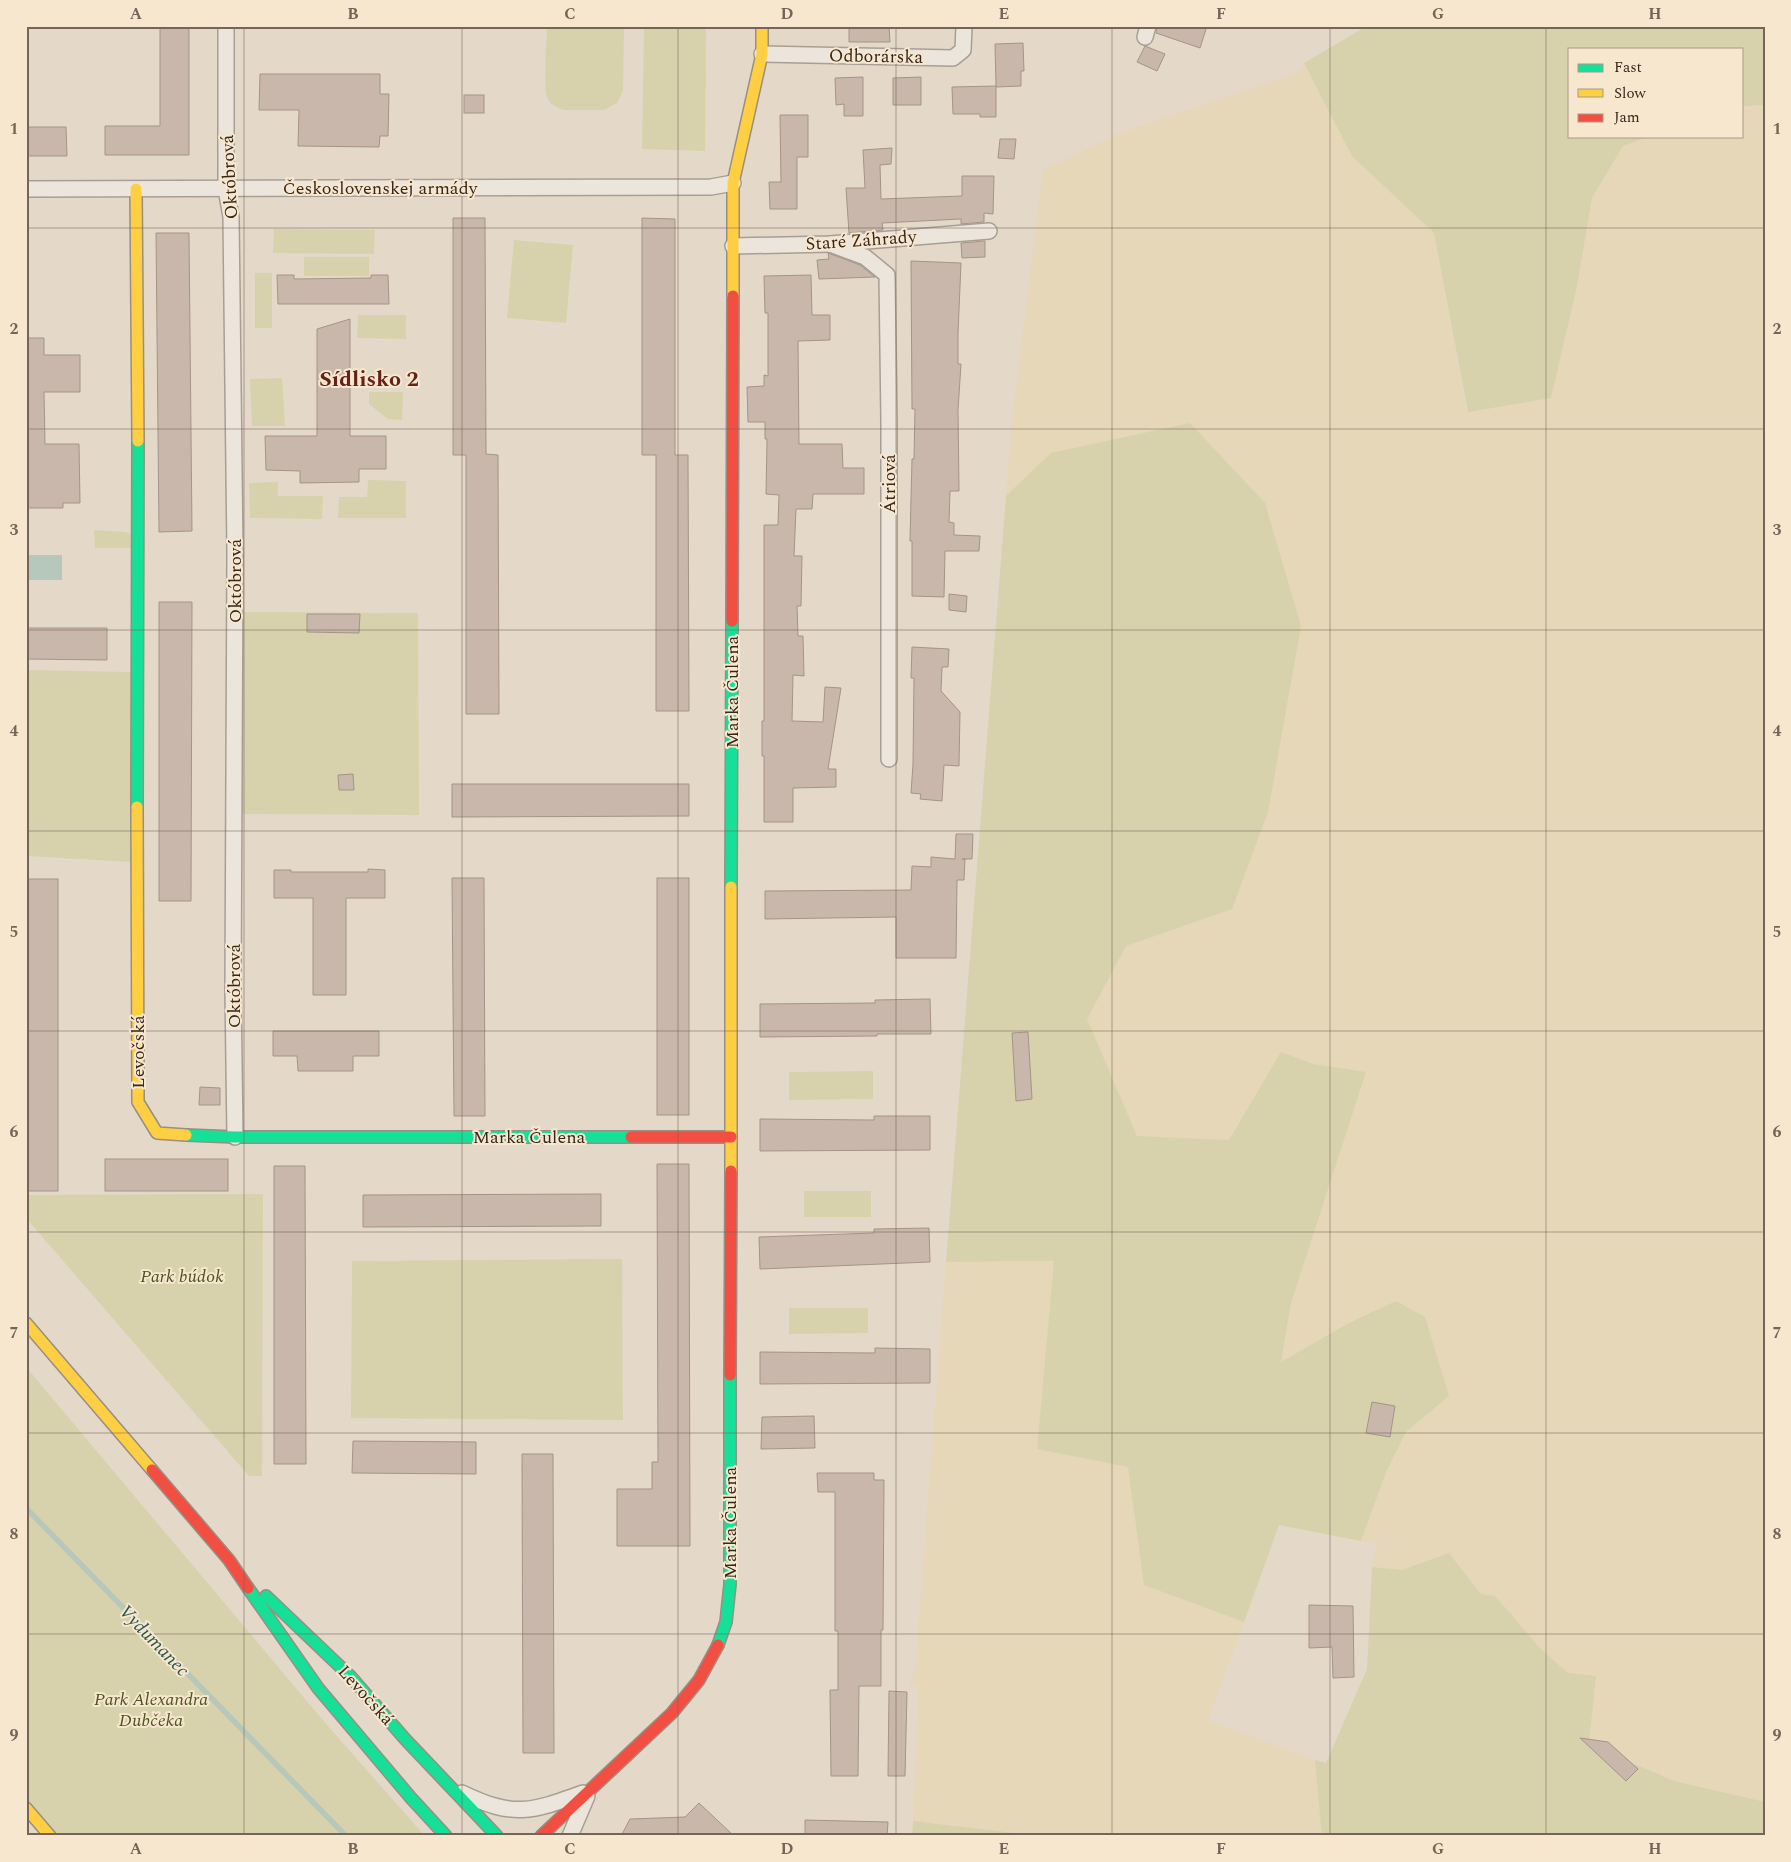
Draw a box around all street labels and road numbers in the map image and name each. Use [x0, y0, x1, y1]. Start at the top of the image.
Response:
street label: Odborárska [829, 42, 923, 71]
street label: Októbrová [214, 134, 245, 220]
street label: Československej armády [283, 175, 479, 202]
street label: Staré Záhrady [805, 223, 919, 258]
street label: Átriová [876, 454, 903, 514]
street label: Októbrová [222, 539, 249, 623]
street label: Marka Čulena [719, 635, 746, 748]
street label: Októbrová [221, 944, 248, 1028]
street label: Levočská [125, 1015, 152, 1089]
street label: Marka Čulena [473, 1124, 586, 1151]
street label: Marka Čulena [717, 1466, 744, 1579]
street label: Levočská [331, 1659, 400, 1732]

